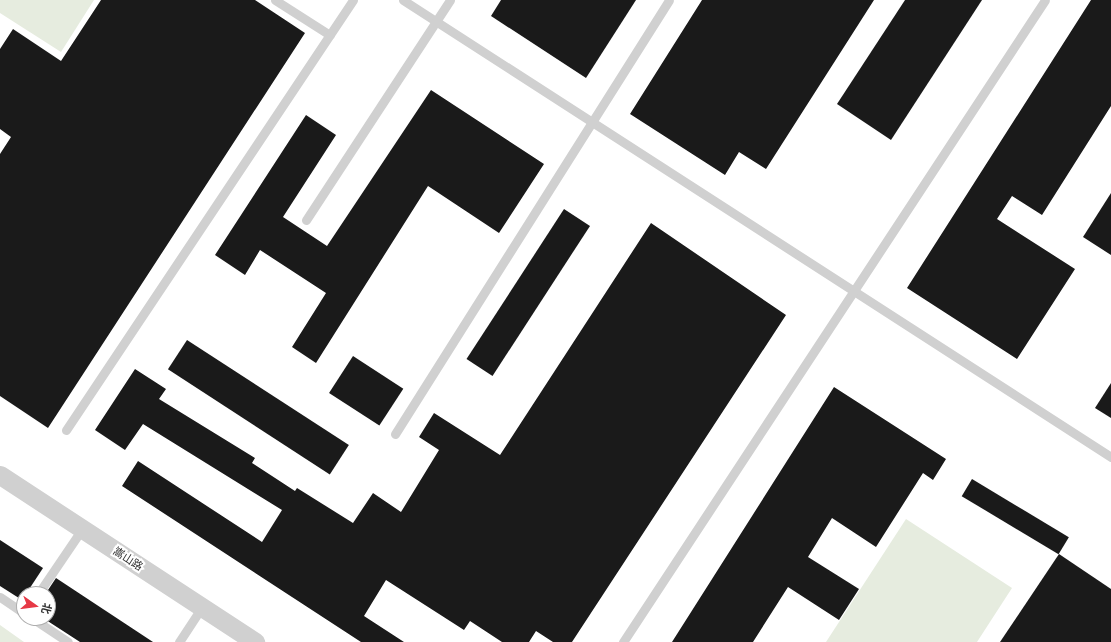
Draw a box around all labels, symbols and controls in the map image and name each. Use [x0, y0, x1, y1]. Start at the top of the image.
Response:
street label: 嵩山路 [111, 544, 145, 574]
north arrow [16, 586, 56, 626]
text: 北 [39, 602, 55, 616]

